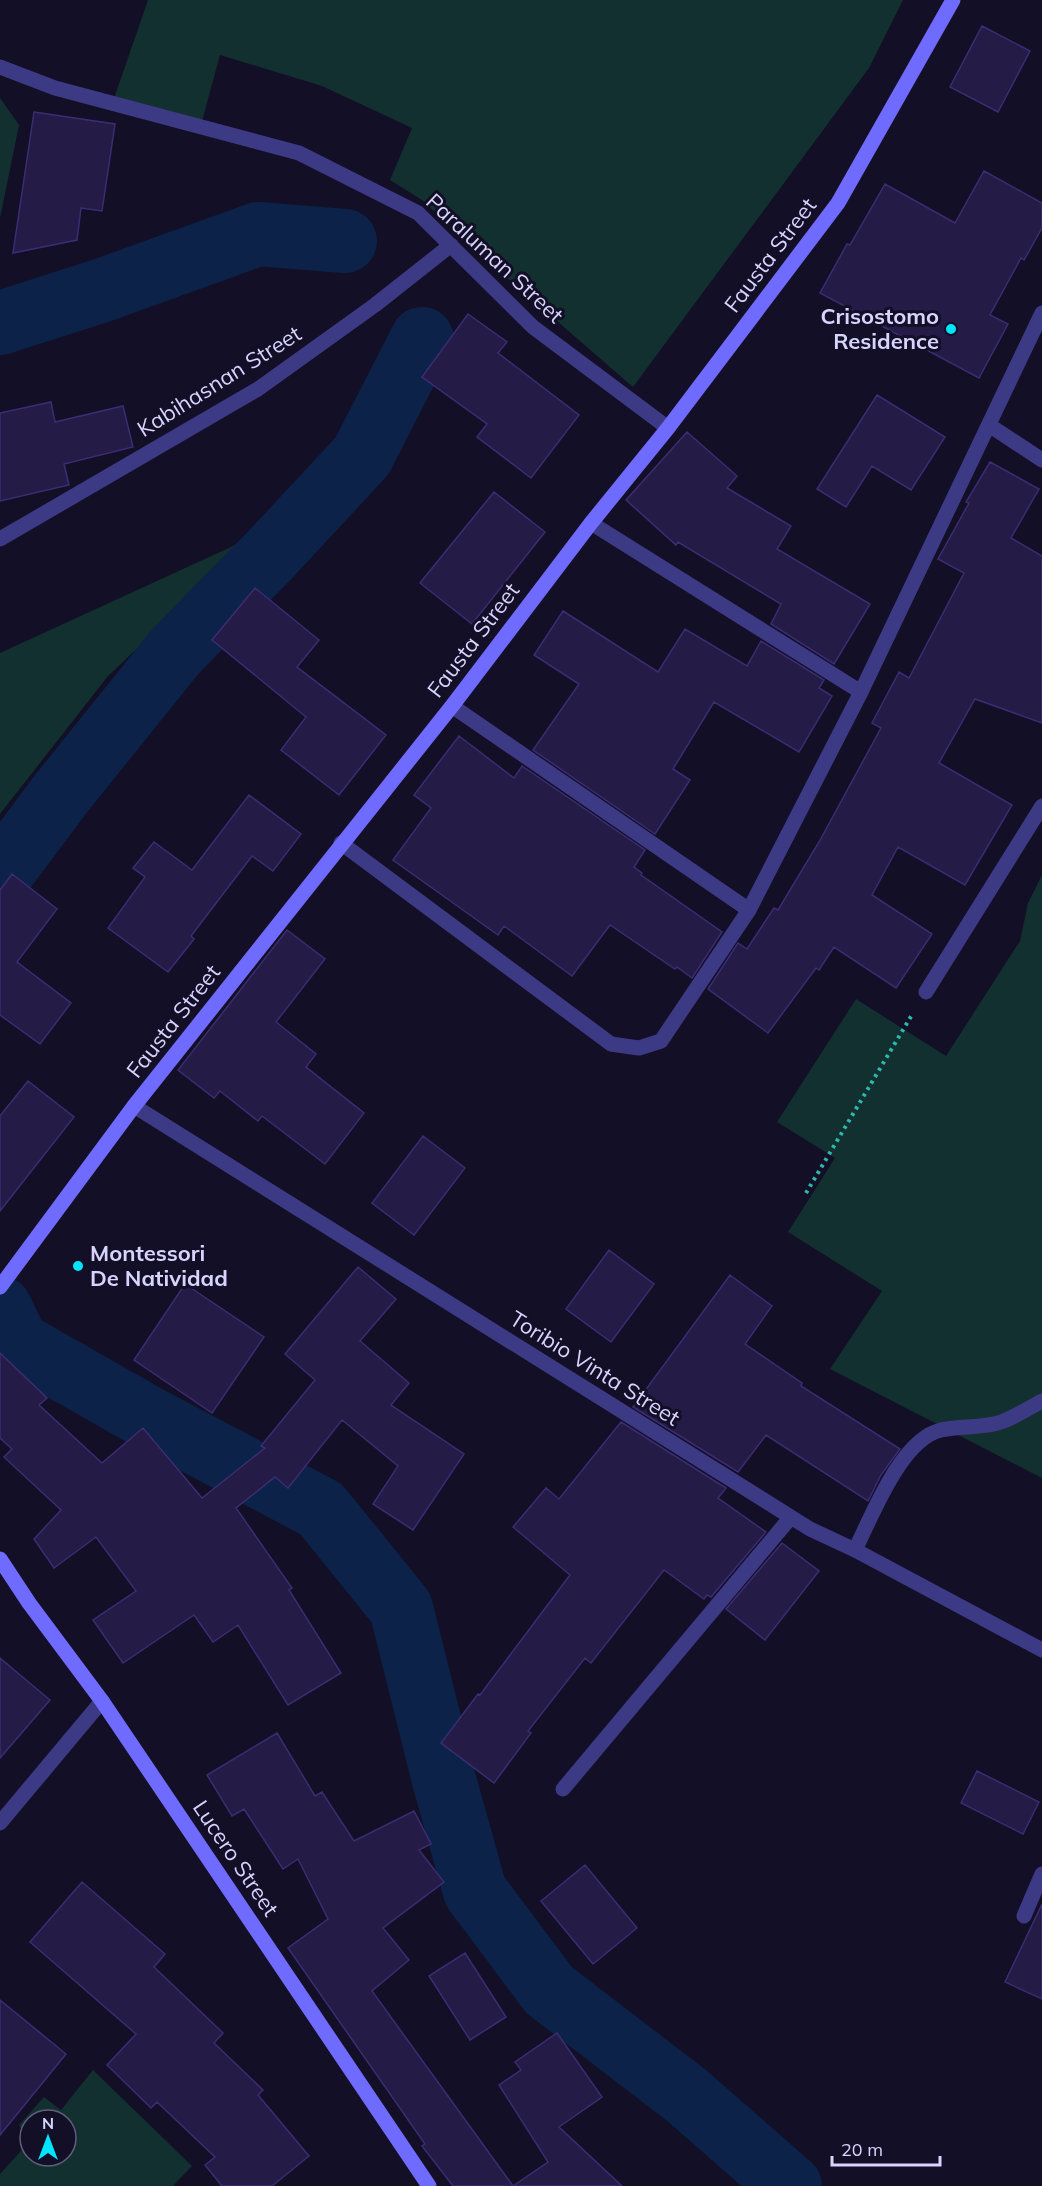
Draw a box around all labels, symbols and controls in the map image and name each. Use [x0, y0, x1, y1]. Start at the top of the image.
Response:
street label: Paraluman Street [420, 187, 570, 329]
street label: Fausta Street [718, 192, 822, 318]
place label: Crisostomo Residence [821, 302, 939, 355]
street label: Kabihasnan Street [132, 319, 306, 443]
marker: Crisostomo Residence [944, 322, 958, 336]
street label: Fausta Street [421, 577, 525, 703]
street label: Fausta Street [120, 959, 226, 1083]
place label: Montessori De Natividad [90, 1239, 228, 1292]
marker: Montessori De Natividad [71, 1259, 85, 1273]
street label: Toribio Vinta Street [505, 1304, 685, 1432]
street label: Lucero Street [187, 1795, 285, 1922]
north arrow [18, 2108, 78, 2168]
text: N [42, 2113, 54, 2133]
scale bar [832, 2129, 940, 2167]
text: 20 m [841, 2138, 883, 2161]

